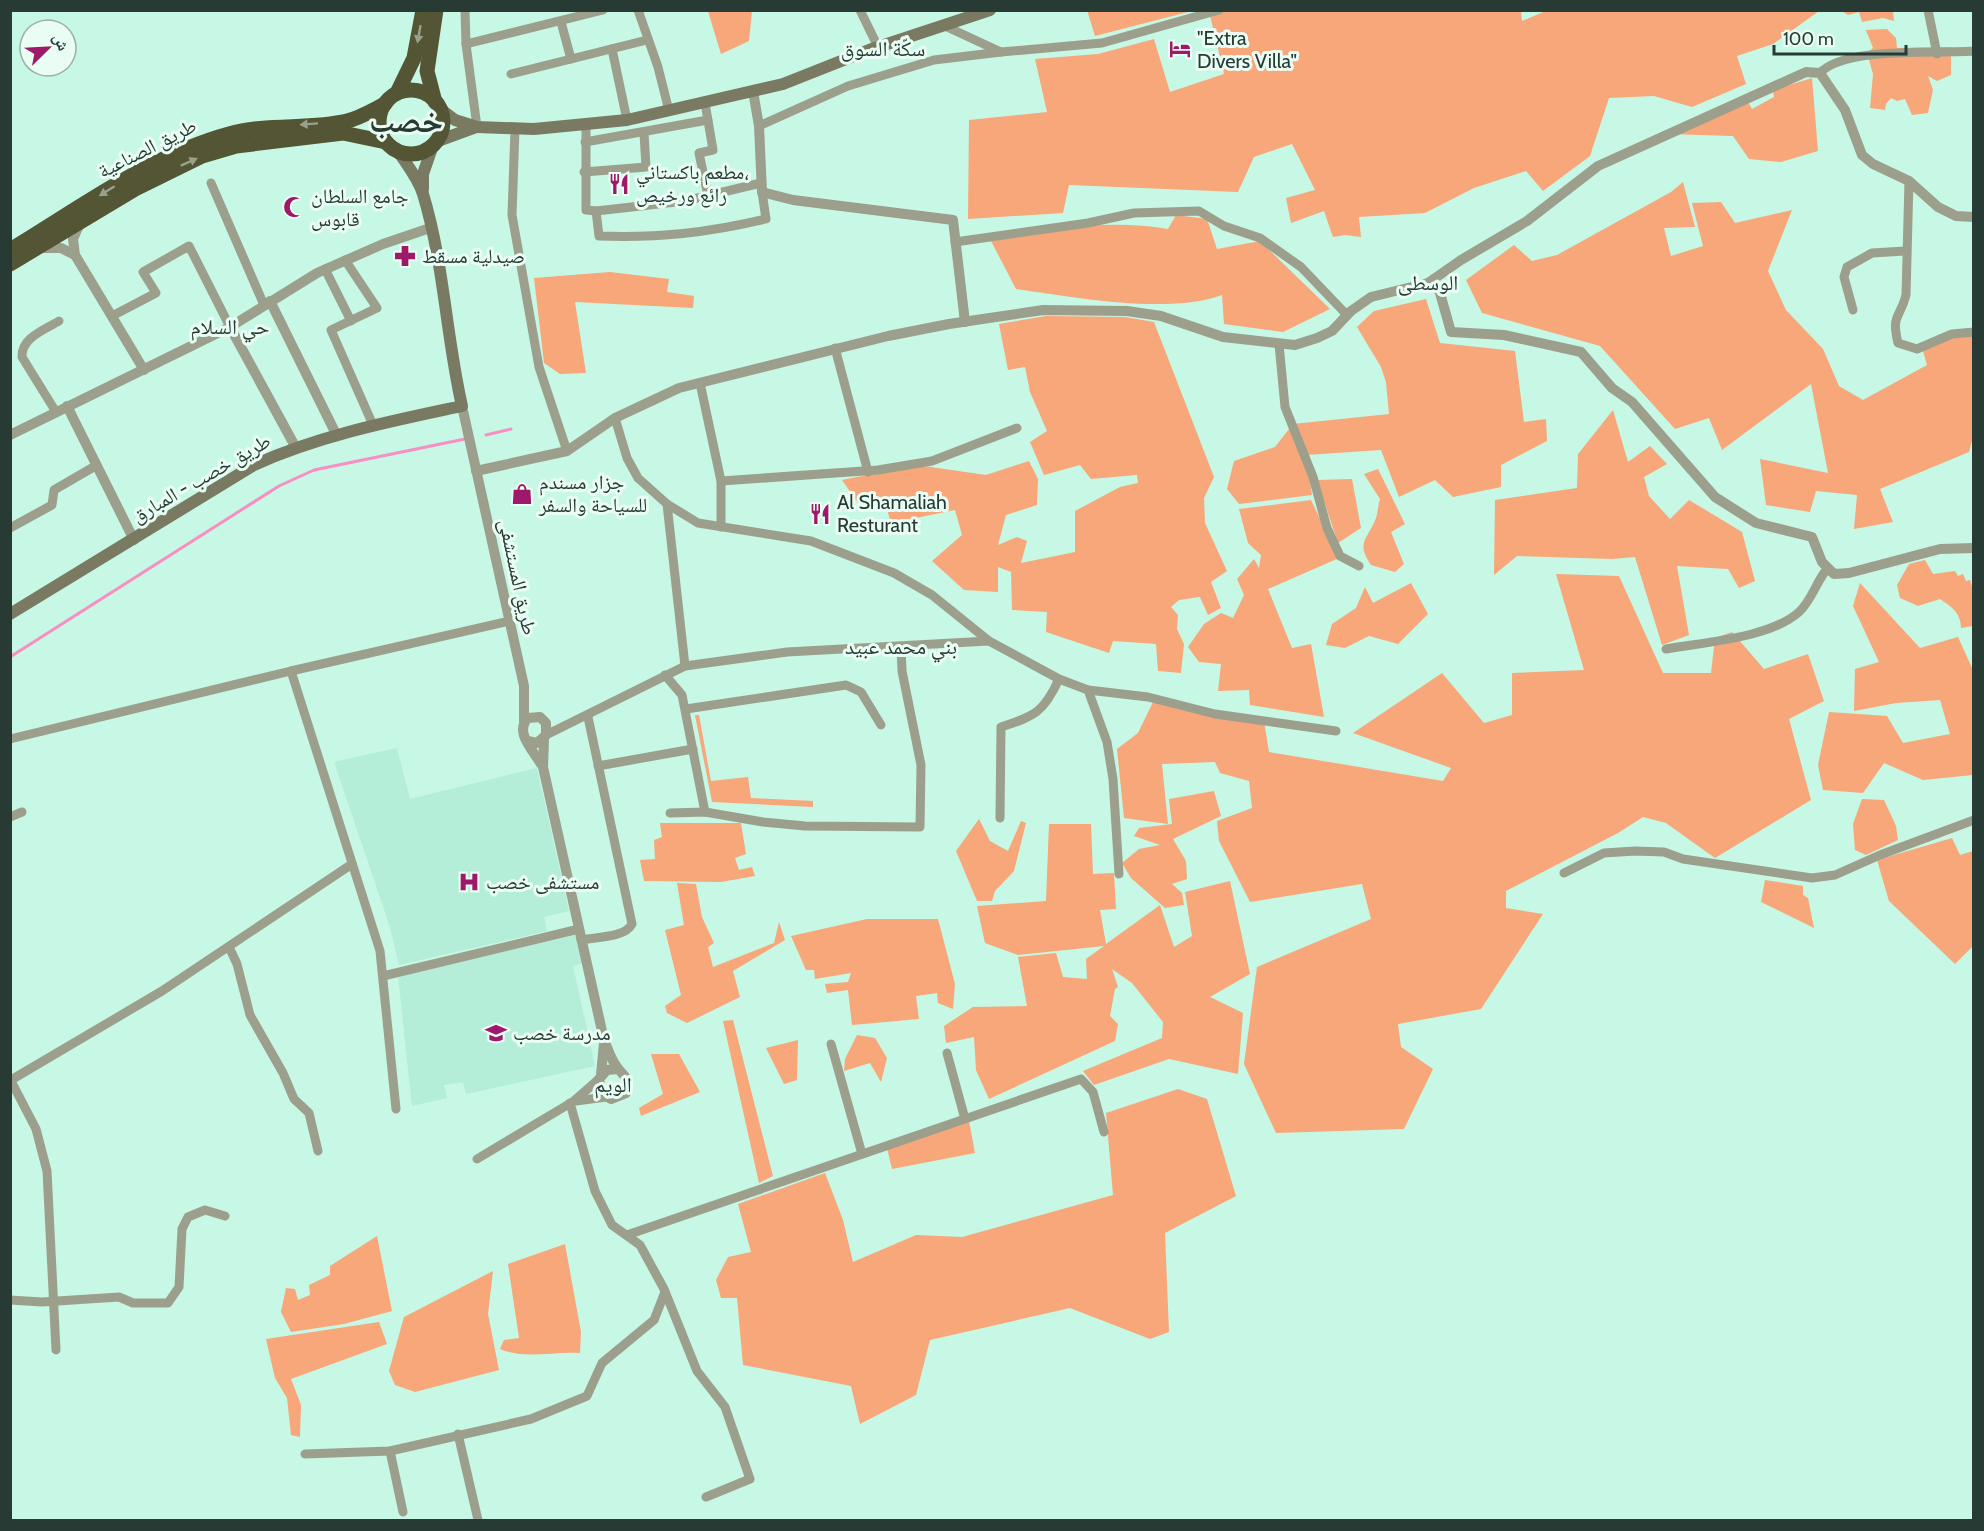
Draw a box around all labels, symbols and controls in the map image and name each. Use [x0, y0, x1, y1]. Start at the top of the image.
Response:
north arrow [18, 18, 78, 78]
scale bar [1774, 18, 1906, 56]
one-way arrow [414, 25, 423, 44]
place label: "Extra Divers Villa" [1197, 26, 1297, 73]
text: 100 m [1783, 28, 1834, 50]
text: ش [49, 30, 73, 54]
district label: سكّة السوق [841, 36, 925, 62]
hotel icon: "Extra Divers Villa" [1168, 37, 1192, 61]
district label: خصب [369, 101, 443, 140]
street label: طريق الصناعية [94, 113, 200, 183]
one-way arrow [300, 119, 319, 129]
one-way arrow [180, 157, 198, 167]
place label: مطعم باكستاني، رائع ورخيص [636, 160, 749, 208]
restaurant icon: مطعم باكستاني، رائع ورخيص [607, 172, 631, 196]
place label: جامع السلطان قابوس [311, 184, 409, 231]
one-way arrow [99, 186, 115, 197]
mosque icon: جامع السلطان قابوس [282, 195, 306, 219]
pharmacy icon: صيدلية مسقط [393, 244, 417, 268]
place label: صيدلية مسقط [422, 244, 525, 268]
district label: الوسطى [1398, 270, 1458, 296]
district label: حي السلام [191, 314, 269, 343]
street label: طريق خصب - المبارق [127, 429, 275, 527]
place label: جزار مسندم للسياحة والسفر [538, 470, 647, 517]
shop icon: جزار مسندم للسياحة والسفر [510, 482, 534, 506]
place label: Al Shamaliah Resturant [837, 490, 947, 537]
restaurant icon: Al Shamaliah Resturant [808, 502, 832, 526]
street label: طريق المستشفى [494, 517, 542, 637]
district label: بني محمد عبيد [845, 634, 957, 663]
hospital icon: مستشفى خصب [457, 870, 481, 894]
place label: مستشفى خصب [486, 870, 599, 894]
school or university icon: مدرسة خصب [484, 1021, 508, 1045]
place label: مدرسة خصب [513, 1021, 611, 1045]
district label: الويم [594, 1072, 632, 1099]

